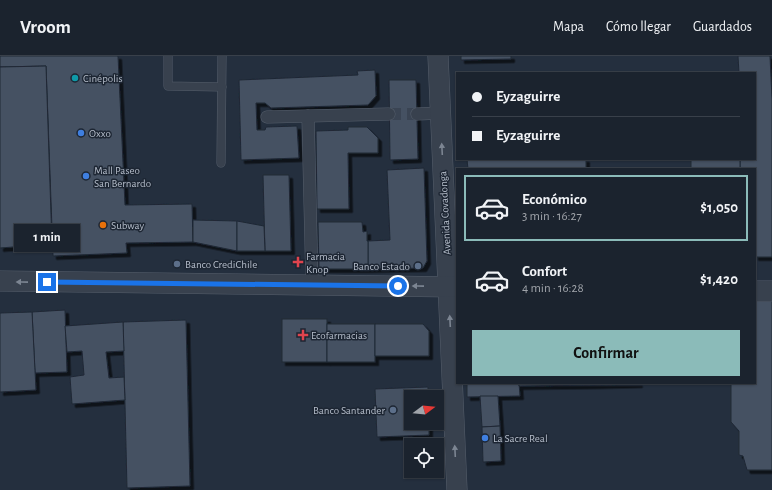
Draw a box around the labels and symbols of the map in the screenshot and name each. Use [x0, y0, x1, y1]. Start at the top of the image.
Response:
marker: Cinépolis [70, 73, 80, 83]
place label: Cinépolis [83, 73, 123, 84]
marker: Oxxo [76, 128, 86, 138]
place label: Oxxo [89, 128, 111, 139]
one-way arrow [438, 143, 445, 155]
place label: Mall Paseo San Bernardo [94, 165, 151, 189]
marker: Mall Paseo San Bernardo [81, 171, 91, 181]
street label: Avenida Covadonga [437, 171, 453, 255]
marker: Subway [98, 220, 108, 230]
place label: Subway [111, 220, 144, 231]
callout: 1 min [14, 224, 80, 252]
place label: Farmacia Knop [306, 251, 345, 275]
marker: Farmacia Knop [293, 257, 303, 267]
marker: Banco CrediChile [172, 259, 182, 269]
place label: Banco CrediChile [185, 259, 257, 270]
place label: Banco Estado [353, 261, 410, 272]
marker: Banco Estado [413, 261, 423, 271]
route end [38, 273, 56, 291]
route start [389, 277, 407, 295]
one-way arrow [15, 279, 28, 285]
one-way arrow [411, 283, 424, 289]
one-way arrow [446, 315, 453, 327]
marker: Ecofarmacias [298, 330, 308, 340]
place label: Ecofarmacias [311, 330, 367, 341]
north arrow [404, 390, 444, 430]
place label: Banco Santander [313, 405, 385, 416]
marker: Banco Santander [388, 405, 398, 415]
marker: La Sacre Real [480, 433, 490, 443]
place label: La Sacre Real [493, 433, 548, 444]
one-way arrow [452, 445, 459, 457]

